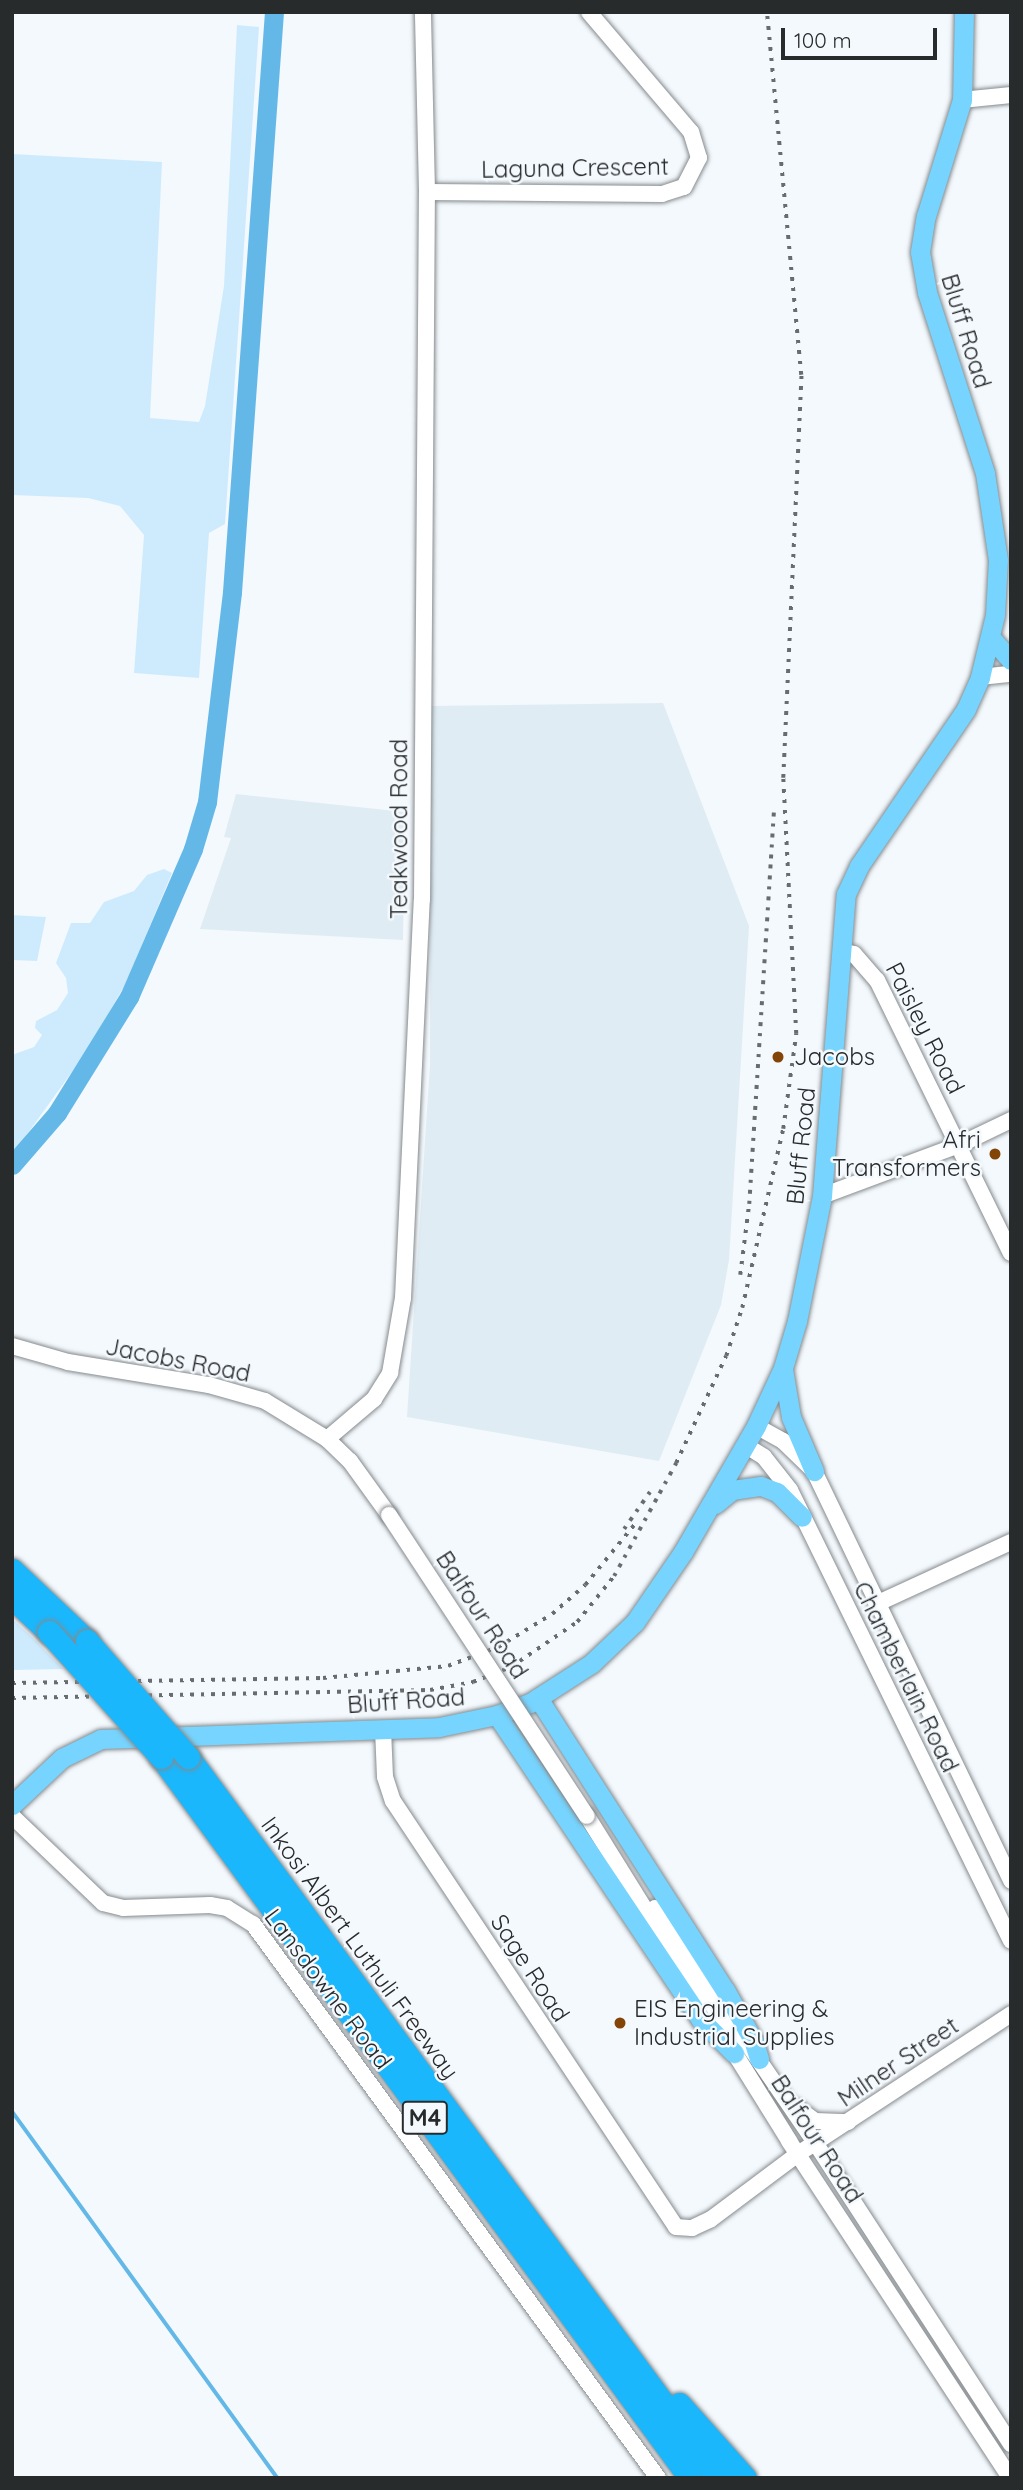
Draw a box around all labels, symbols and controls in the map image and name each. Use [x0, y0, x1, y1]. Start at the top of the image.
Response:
scale bar [785, 14, 941, 58]
text: 100 m [794, 27, 852, 53]
street label: Laguna Crescent [481, 152, 669, 184]
street label: Bluff Road [935, 270, 997, 392]
street label: Teakwood Road [385, 739, 413, 919]
street label: Paisley Road [880, 958, 970, 1098]
place label: Jacobs [794, 1043, 875, 1071]
marker: Jacobs [768, 1047, 788, 1067]
street label: Bluff Road [781, 1086, 821, 1206]
place label: Afri Transformers [832, 1126, 981, 1182]
marker: Afri Transformers [987, 1146, 1003, 1162]
street label: Jacobs Road [103, 1332, 253, 1388]
street label: Balfour Road [430, 1546, 534, 1684]
street label: Chamberlain Road [847, 1577, 965, 1777]
street label: Bluff Road [346, 1683, 466, 1719]
street label: Inkosi Albert Luthuli Freeway [255, 1811, 465, 2085]
street label: Lansdowne Road [258, 1903, 398, 2075]
street label: Sage Road [485, 1909, 575, 2027]
place label: EIS Engineering & Industrial Supplies [634, 1995, 835, 2051]
street label: Milner Street [832, 2011, 964, 2113]
marker: EIS Engineering & Industrial Supplies [612, 2015, 628, 2031]
street label: Balfour Road [765, 2070, 869, 2208]
road number: M4 [400, 2098, 450, 2138]

